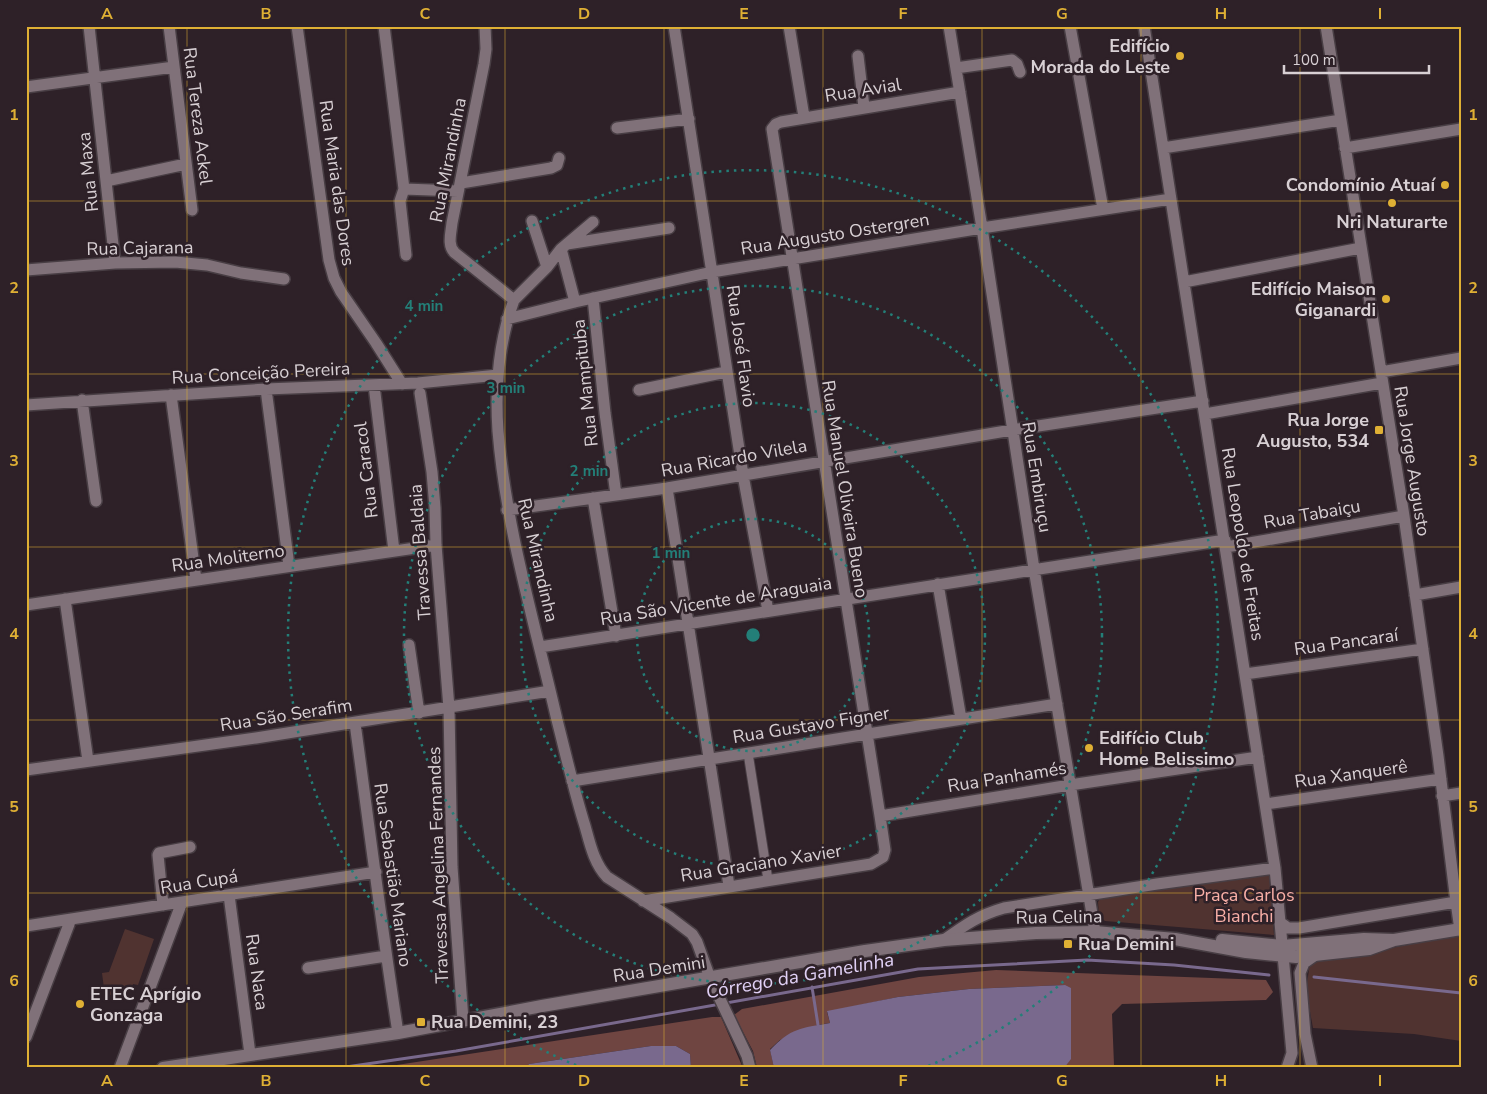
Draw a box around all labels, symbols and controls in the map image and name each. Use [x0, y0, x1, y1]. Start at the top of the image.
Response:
text: A [101, 3, 113, 25]
text: B [260, 3, 272, 25]
text: C [420, 3, 431, 25]
text: D [578, 3, 590, 25]
text: E [739, 3, 749, 25]
text: F [899, 3, 908, 25]
text: G [1056, 3, 1068, 25]
text: H [1215, 3, 1227, 25]
text: I [1378, 3, 1382, 25]
place label: Edifício Morada do Leste [1031, 34, 1170, 79]
scale bar [1284, 42, 1430, 74]
street label: Rua Tereza Ackel [178, 46, 218, 187]
marker: Edifício Morada do Leste [1174, 50, 1186, 62]
text: 100 m [1292, 50, 1336, 70]
street label: Rua Avial [823, 72, 904, 108]
street label: Rua Mirandinha [424, 96, 472, 224]
street label: Rua Maria das Dores [313, 99, 361, 267]
text: 1 [9, 104, 19, 126]
text: 1 [1468, 104, 1478, 126]
street label: Rua Maxa [72, 131, 104, 213]
place label: Condomínio Atuaí [1286, 173, 1436, 197]
marker: Condomínio Atuaí [1439, 179, 1451, 191]
marker: Nri Naturarte [1386, 197, 1398, 209]
street label: Rua Augusto Ostergren [739, 207, 931, 261]
place label: Nri Naturarte [1336, 210, 1448, 234]
street label: Rua Cajarana [86, 235, 194, 261]
text: 2 [9, 277, 19, 299]
place label: Edifício Maison Giganardi [1251, 277, 1376, 322]
text: 2 [1468, 277, 1478, 299]
street label: Rua José Flavio [721, 283, 761, 409]
marker: Edifício Maison Giganardi [1380, 293, 1392, 305]
text: 4 min [405, 296, 443, 316]
street label: Rua Mampituba [566, 318, 604, 448]
street label: Rua Conceição Pereira [171, 356, 351, 390]
text: 3 min [487, 378, 525, 398]
street label: Rua Manuel Oliveira Bueno [816, 379, 874, 599]
street label: Rua Jorge Augusto [1388, 384, 1436, 538]
place label: Rua Jorge Augusto, 534 [1257, 408, 1369, 453]
street label: Rua Caracol [348, 420, 384, 520]
street label: Rua Embiruçu [1016, 420, 1058, 534]
marker: Rua Jorge Augusto, 534 [1373, 424, 1385, 436]
street label: Rua Ricardo Vilela [659, 433, 809, 483]
street label: Rua Leopoldo de Freitas [1216, 446, 1270, 642]
text: 3 [9, 450, 19, 472]
text: 3 [1468, 450, 1478, 472]
text: 2 min [570, 461, 608, 481]
street label: Travessa Baldaia [403, 483, 437, 621]
street label: Rua Tabaiçu [1262, 494, 1362, 534]
street label: Rua Mirandinha [512, 496, 564, 624]
street label: Rua Moliterno [170, 538, 286, 578]
text: 1 min [652, 543, 690, 563]
street label: Rua São Vicente de Araguaia [599, 571, 833, 631]
text: 4 [9, 623, 19, 645]
street label: Rua Pancaraí [1292, 623, 1400, 661]
text: 4 [1468, 623, 1478, 645]
centre of rings [744, 626, 762, 644]
street label: Rua São Serafim [218, 693, 354, 737]
street label: Rua Gustavo Figner [731, 701, 892, 749]
place label: Edifício Club Home Belissimo [1099, 726, 1234, 771]
marker: Edifício Club Home Belissimo [1083, 742, 1095, 754]
street label: Travessa Angelina Fernandes [422, 746, 454, 984]
street label: Rua Xanquerê [1293, 754, 1409, 794]
street label: Rua Panhamés [946, 756, 1068, 798]
street label: Rua Sebastião Mariano [368, 781, 418, 969]
text: 5 [9, 796, 19, 818]
text: 5 [1468, 796, 1478, 818]
street label: Rua Graciano Xavier [679, 838, 844, 888]
street label: Rua Cupá [158, 864, 240, 900]
park label: Praça Carlos Bianchi [1193, 883, 1295, 928]
street label: Rua Celina [1015, 904, 1103, 930]
street label: Rua Naca [240, 932, 274, 1012]
place label: Rua Demini [1078, 932, 1174, 956]
marker: Rua Demini [1062, 938, 1074, 950]
water label: Córrego da Gamelinha [704, 947, 896, 1005]
street label: Rua Demini [611, 950, 707, 988]
text: 6 [9, 970, 19, 992]
text: 6 [1468, 970, 1478, 992]
place label: ETEC Aprígio Gonzaga [90, 982, 201, 1027]
marker: ETEC Aprígio Gonzaga [74, 998, 86, 1010]
place label: Rua Demini, 23 [431, 1010, 558, 1034]
marker: Rua Demini, 23 [415, 1016, 427, 1028]
text: A [101, 1070, 113, 1092]
text: B [260, 1070, 272, 1092]
text: C [420, 1070, 431, 1092]
text: D [578, 1070, 590, 1092]
text: E [739, 1070, 749, 1092]
text: F [899, 1070, 908, 1092]
text: G [1056, 1070, 1068, 1092]
text: H [1215, 1070, 1227, 1092]
text: I [1378, 1070, 1382, 1092]

